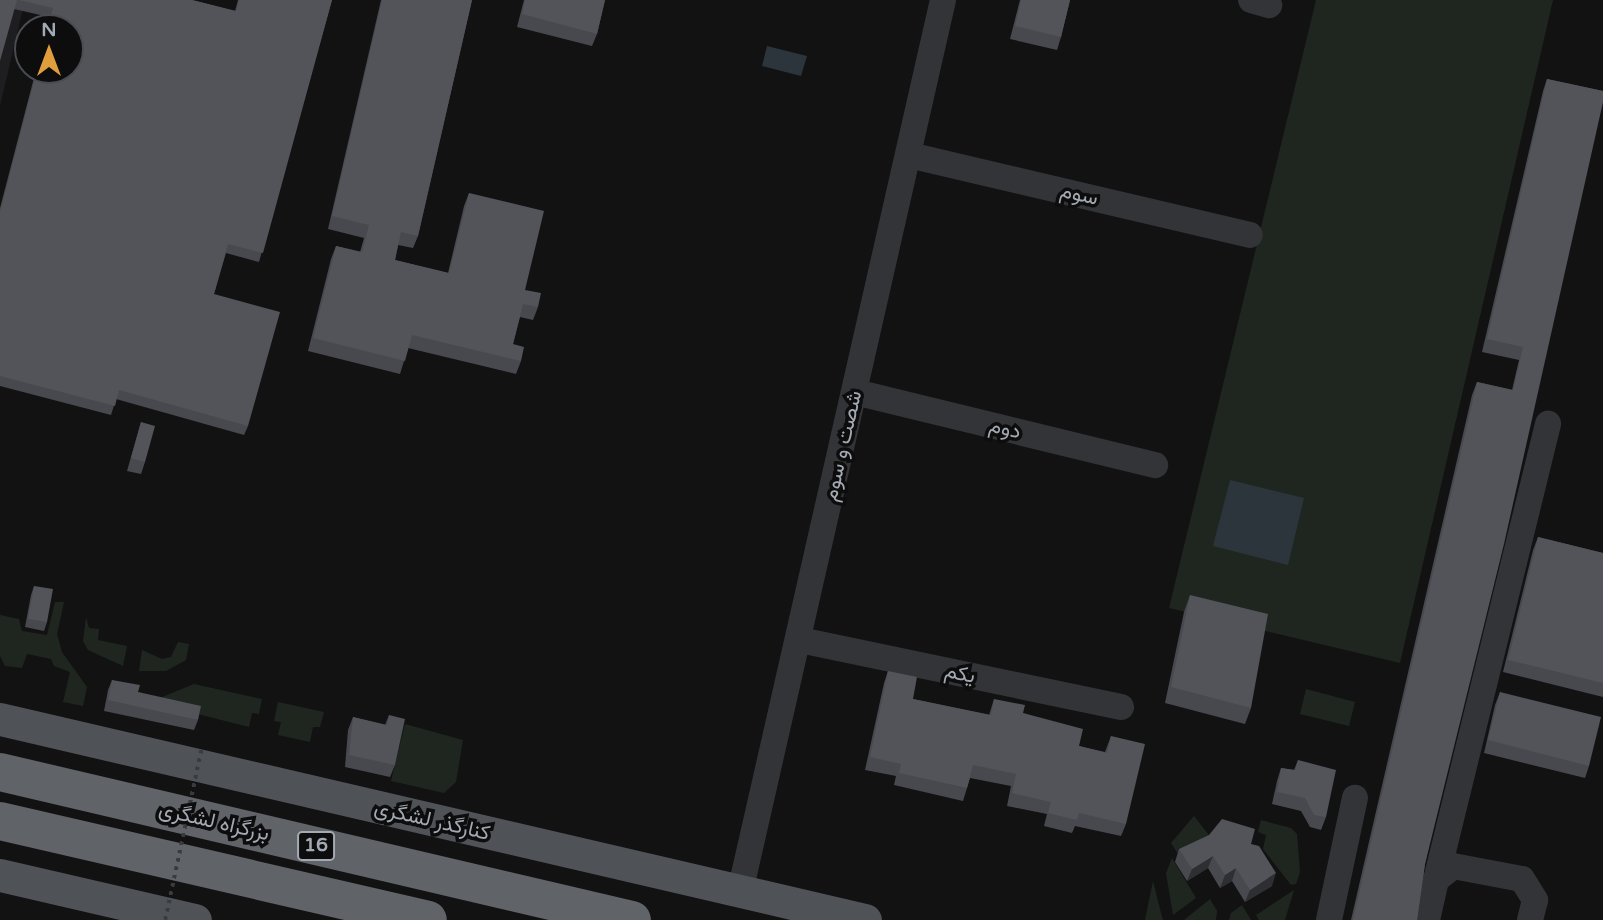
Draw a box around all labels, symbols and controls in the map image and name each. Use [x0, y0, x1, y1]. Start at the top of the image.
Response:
north arrow [14, 14, 84, 84]
text: N [41, 19, 57, 41]
street label: سوم [1057, 178, 1101, 212]
street label: شصت و سوم [818, 388, 868, 504]
street label: دوم [986, 413, 1024, 445]
street label: یکم [942, 658, 978, 690]
street label: کنارگذر لشگری [372, 795, 492, 847]
street label: بزرگراه لشگری [156, 797, 272, 847]
road number: 16 [297, 831, 335, 862]

